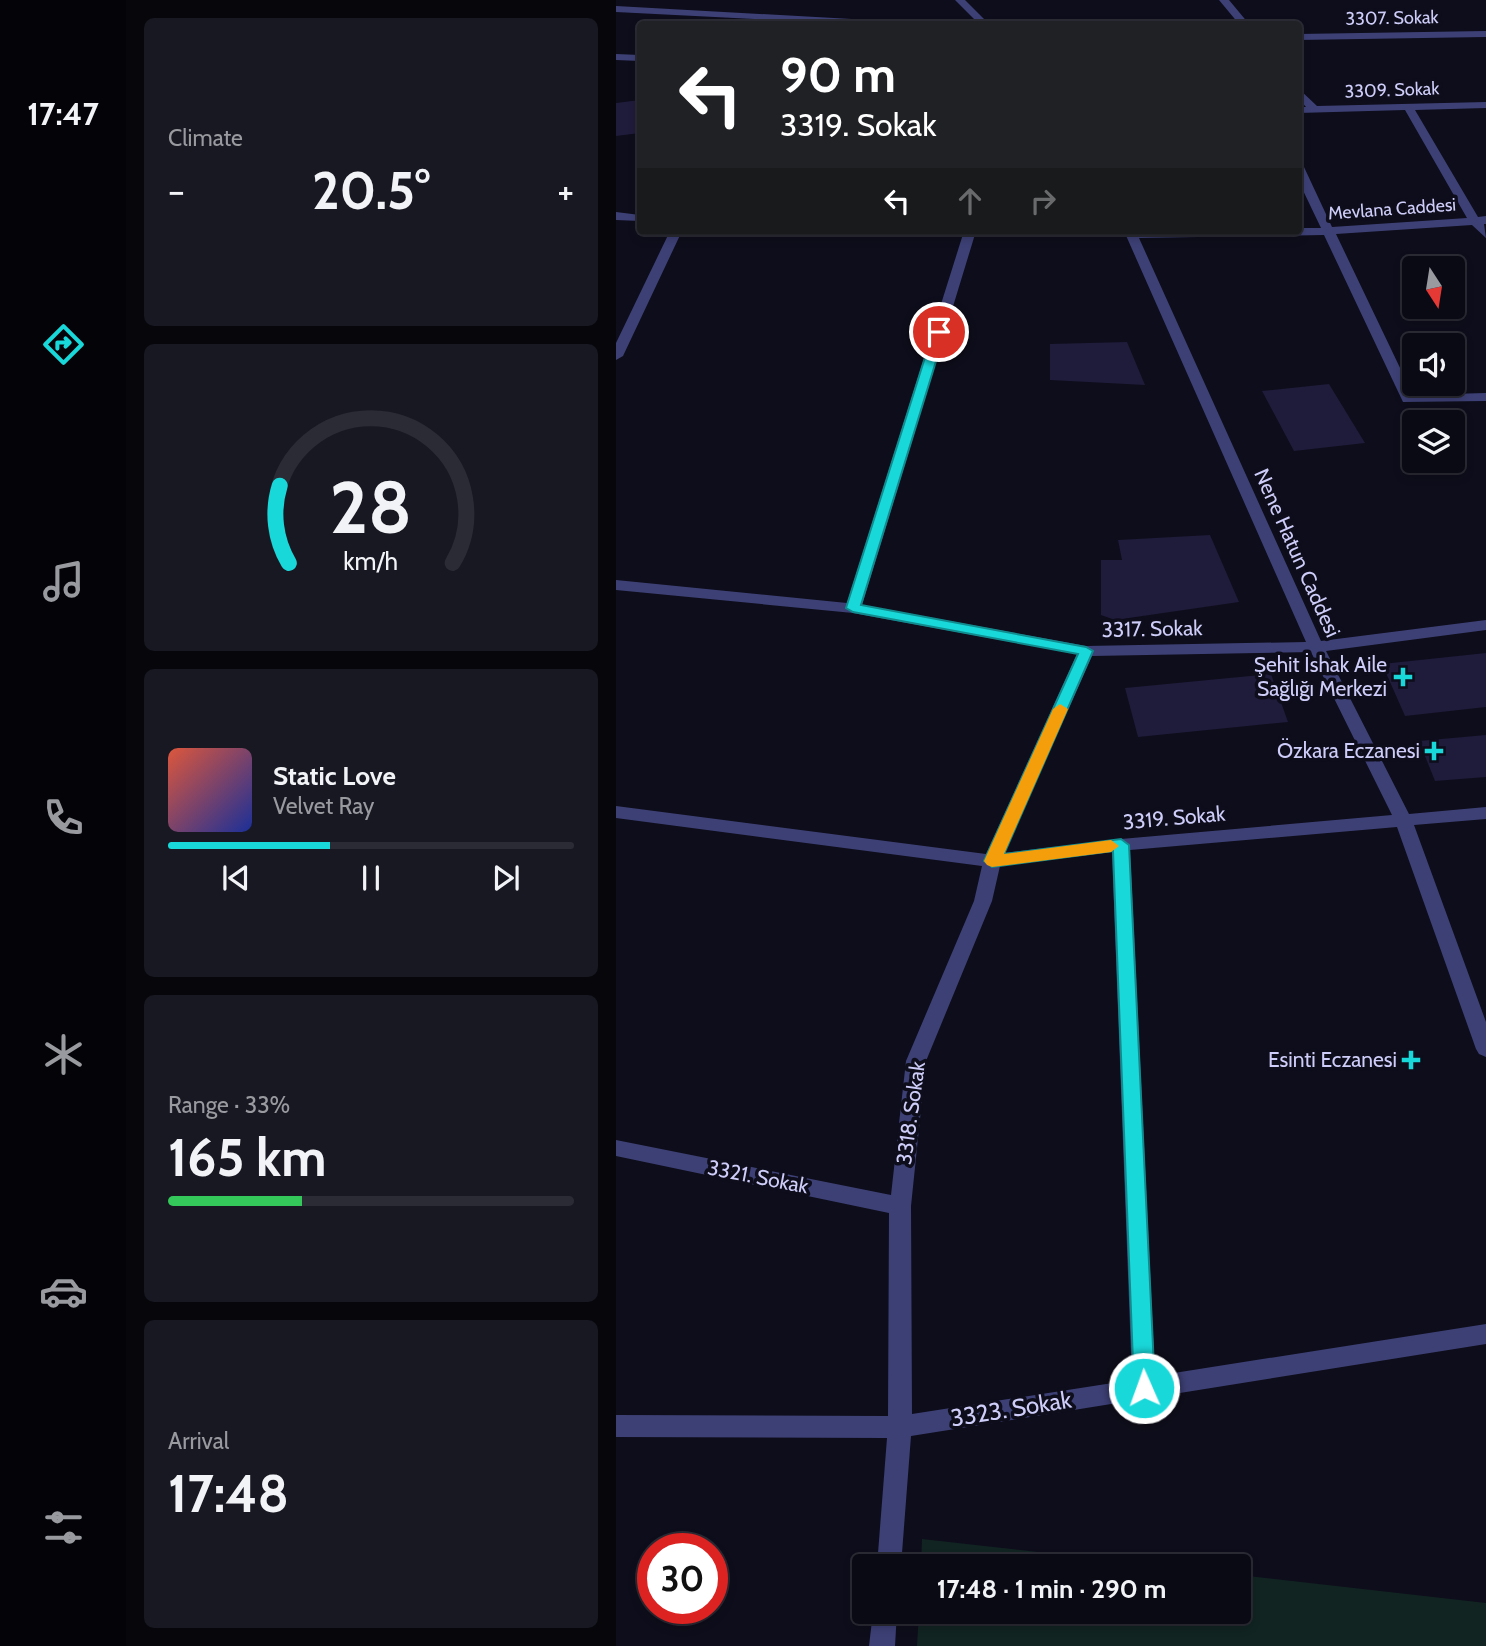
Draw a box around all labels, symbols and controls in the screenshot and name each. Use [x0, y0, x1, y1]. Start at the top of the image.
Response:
street label: 3307. Sokak [1345, 6, 1440, 30]
text: 90 m [780, 45, 896, 104]
icon: left [665, 49, 756, 140]
street label: 3309. Sokak [1344, 77, 1441, 103]
text: 17:47 [27, 94, 99, 133]
text: 3319. Sokak [780, 105, 937, 144]
text: Climate [168, 124, 243, 152]
text: 20.5° [312, 159, 430, 222]
text: − [168, 167, 185, 214]
text: + [557, 167, 574, 214]
icon: left [878, 182, 916, 220]
icon: ahead [951, 182, 989, 220]
icon: right [1024, 182, 1062, 220]
street label: Mevlana Caddesi [1327, 194, 1457, 224]
north arrow [1402, 256, 1465, 318]
map controls [1402, 256, 1465, 473]
pin [909, 302, 969, 362]
icon: arrive [920, 313, 958, 351]
icon: directions [39, 320, 88, 369]
button: sound [1402, 333, 1465, 396]
button: layers [1402, 410, 1465, 473]
text: 28 [330, 464, 412, 552]
street label: Nene Hatun Caddesi [1249, 465, 1346, 641]
text: km/h [344, 546, 398, 576]
icon: music [39, 557, 88, 606]
street label: 3317. Sokak [1101, 615, 1203, 642]
place label: Şehit İshak Aile Sağlığı Merkezi [1254, 652, 1387, 701]
marker: Şehit İshak Aile Sağlığı Merkezi [1393, 667, 1413, 687]
place label: Özkara Eczanesi [1277, 738, 1420, 763]
marker: Özkara Eczanesi [1426, 743, 1442, 759]
text: Static Love [273, 760, 396, 792]
text: Velvet Ray [273, 792, 374, 820]
icon: phone [39, 793, 88, 842]
street label: 3319. Sokak [1122, 801, 1227, 834]
icon: previous [217, 859, 255, 897]
icon: pause [352, 859, 390, 897]
icon: next [487, 859, 525, 897]
icon: climate [39, 1030, 88, 1079]
place label: Esinti Eczanesi [1268, 1047, 1397, 1072]
marker: Esinti Eczanesi [1403, 1052, 1419, 1068]
street label: 3318. Sokak [891, 1059, 930, 1166]
text: Range · 33% [168, 1091, 290, 1119]
text: 165 km [168, 1126, 326, 1189]
street label: 3321. Sokak [706, 1154, 811, 1199]
icon: car [39, 1267, 88, 1316]
position arrow [1107, 1351, 1181, 1425]
street label: 3323. Sokak [948, 1385, 1074, 1432]
text: Arrival [168, 1427, 229, 1455]
text: 17:48 [168, 1462, 289, 1525]
icon: filters [39, 1503, 88, 1552]
speed limit sign: 30 [637, 1533, 728, 1624]
text: 17:48 · 1 min · 290 m [937, 1573, 1166, 1605]

